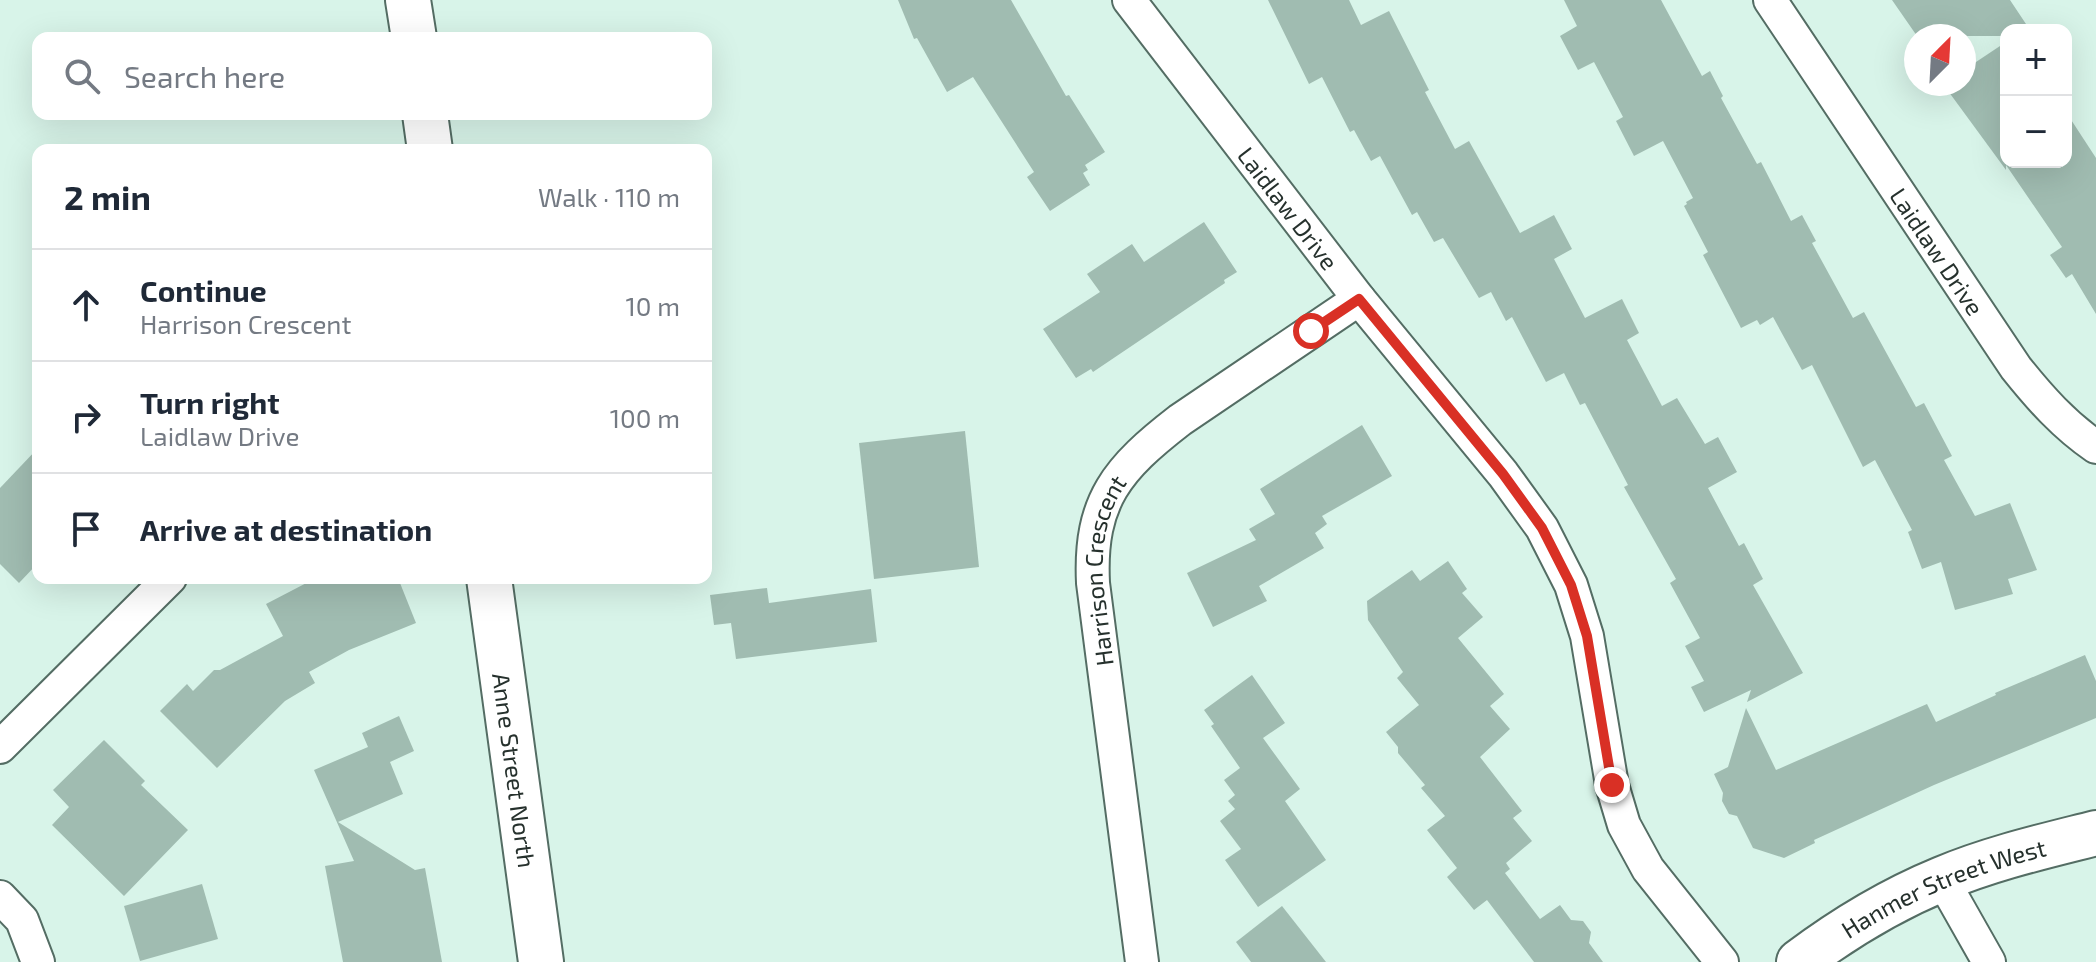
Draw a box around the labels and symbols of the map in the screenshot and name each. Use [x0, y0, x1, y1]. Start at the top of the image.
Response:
north arrow [1904, 24, 1976, 96]
street label: Laidlaw Drive [1232, 140, 1345, 275]
street label: Laidlaw Drive [1885, 182, 1991, 320]
route start [1293, 313, 1329, 349]
street label: Harrison Crescent [1078, 469, 1131, 668]
street label: Anne Street North [487, 671, 543, 870]
route end [1594, 767, 1630, 803]
street label: Hanmer Street West [1836, 832, 2049, 943]

